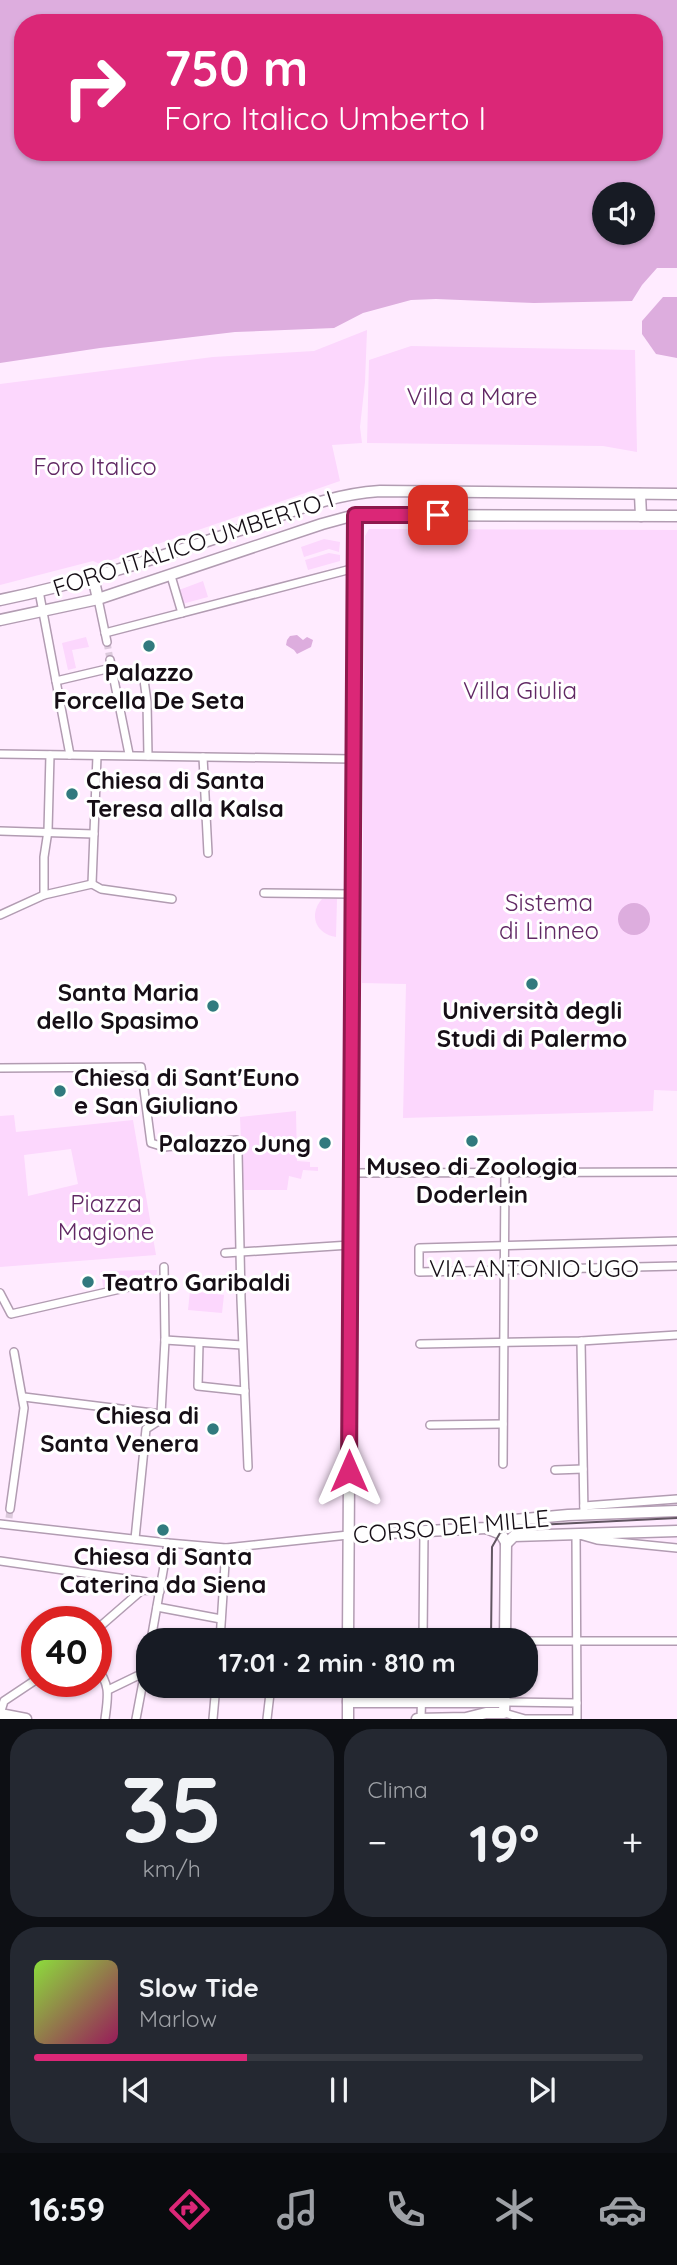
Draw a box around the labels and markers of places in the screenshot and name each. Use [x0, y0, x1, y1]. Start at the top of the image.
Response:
pin [408, 485, 468, 545]
marker: Palazzo Forcella De Seta [141, 638, 157, 654]
place label: Palazzo Forcella De Seta [54, 657, 245, 715]
place label: Chiesa di Santa Teresa alla Kalsa [86, 765, 284, 823]
marker: Chiesa di Santa Teresa alla Kalsa [64, 786, 80, 802]
marker: Università degli Studi di Palermo [524, 976, 540, 992]
place label: Santa Maria dello Spasimo [37, 977, 199, 1035]
place label: Università degli Studi di Palermo [437, 995, 627, 1053]
marker: Santa Maria dello Spasimo [205, 998, 221, 1014]
place label: Chiesa di Sant'Euno e San Giuliano [74, 1062, 299, 1120]
marker: Chiesa di Sant'Euno e San Giuliano [52, 1083, 68, 1099]
place label: Palazzo Jung [158, 1128, 311, 1158]
marker: Museo di Zoologia Doderlein [464, 1133, 480, 1149]
marker: Palazzo Jung [317, 1135, 333, 1151]
place label: Museo di Zoologia Doderlein [366, 1151, 578, 1209]
place label: Teatro Garibaldi [102, 1267, 290, 1297]
marker: Teatro Garibaldi [80, 1274, 96, 1290]
place label: Chiesa di Santa Venera [40, 1400, 199, 1458]
marker: Chiesa di Santa Venera [205, 1421, 221, 1437]
marker: Chiesa di Santa Caterina da Siena [155, 1522, 171, 1538]
place label: Chiesa di Santa Caterina da Siena [60, 1541, 266, 1599]

